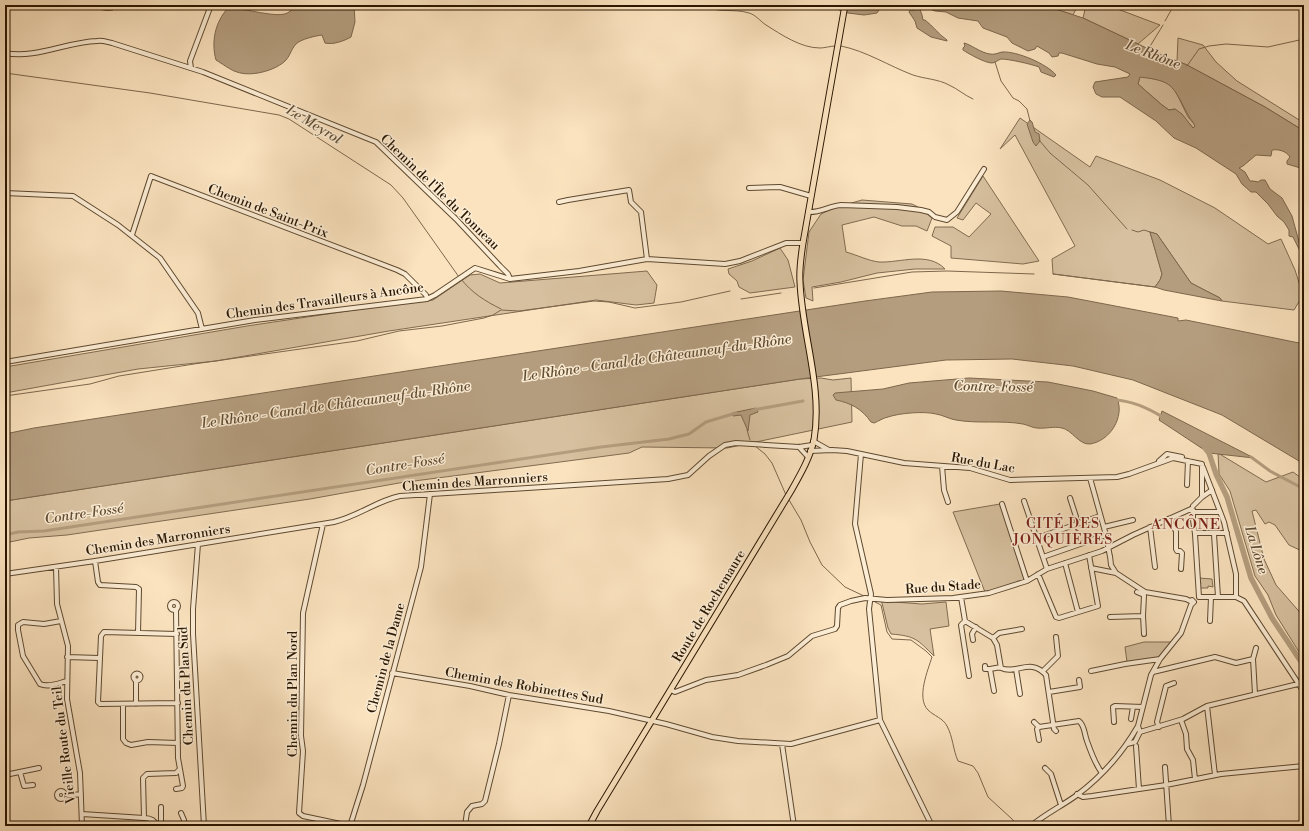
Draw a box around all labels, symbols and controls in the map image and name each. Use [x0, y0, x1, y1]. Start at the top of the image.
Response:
water label: Le Rhône [1122, 36, 1183, 74]
water label: Le Meyrol [282, 101, 345, 149]
street label: Chemin de l'Île du Tonneau [377, 130, 504, 254]
street label: Chemin de Saint-Prix [206, 181, 331, 241]
street label: Chemin des Travailleurs à Ancône [225, 279, 425, 323]
water label: Le Rhône - Canal de Châteauneuf-du-Rhône [521, 330, 793, 386]
water label: Le Rhône - Canal de Châteauneuf-du-Rhône [200, 377, 472, 433]
water label: Contre-Fossé [953, 377, 1034, 397]
street label: Rue du Lac [950, 449, 1017, 477]
water label: Contre-Fossé [364, 450, 447, 480]
street label: Chemin des Marronniers [402, 469, 549, 495]
water label: Contre-Fossé [43, 499, 126, 528]
district label: CITÉ DES JONQUIÈRES [1012, 513, 1113, 549]
district label: ANCÔNE [1150, 514, 1221, 534]
street label: Chemin des Marronniers [85, 521, 232, 559]
water label: La Lône [1240, 523, 1272, 577]
street label: Route de Rochemaure [669, 546, 749, 665]
street label: Rue du Stade [905, 576, 982, 598]
street label: Chemin de la Dame [364, 601, 409, 715]
street label: Chemin du Plan Sud [175, 626, 197, 746]
street label: Chemin du Plan Nord [285, 630, 301, 757]
street label: Chemin des Robinettes Sud [444, 664, 605, 708]
street label: Vieille Route du Teil [49, 685, 79, 806]

